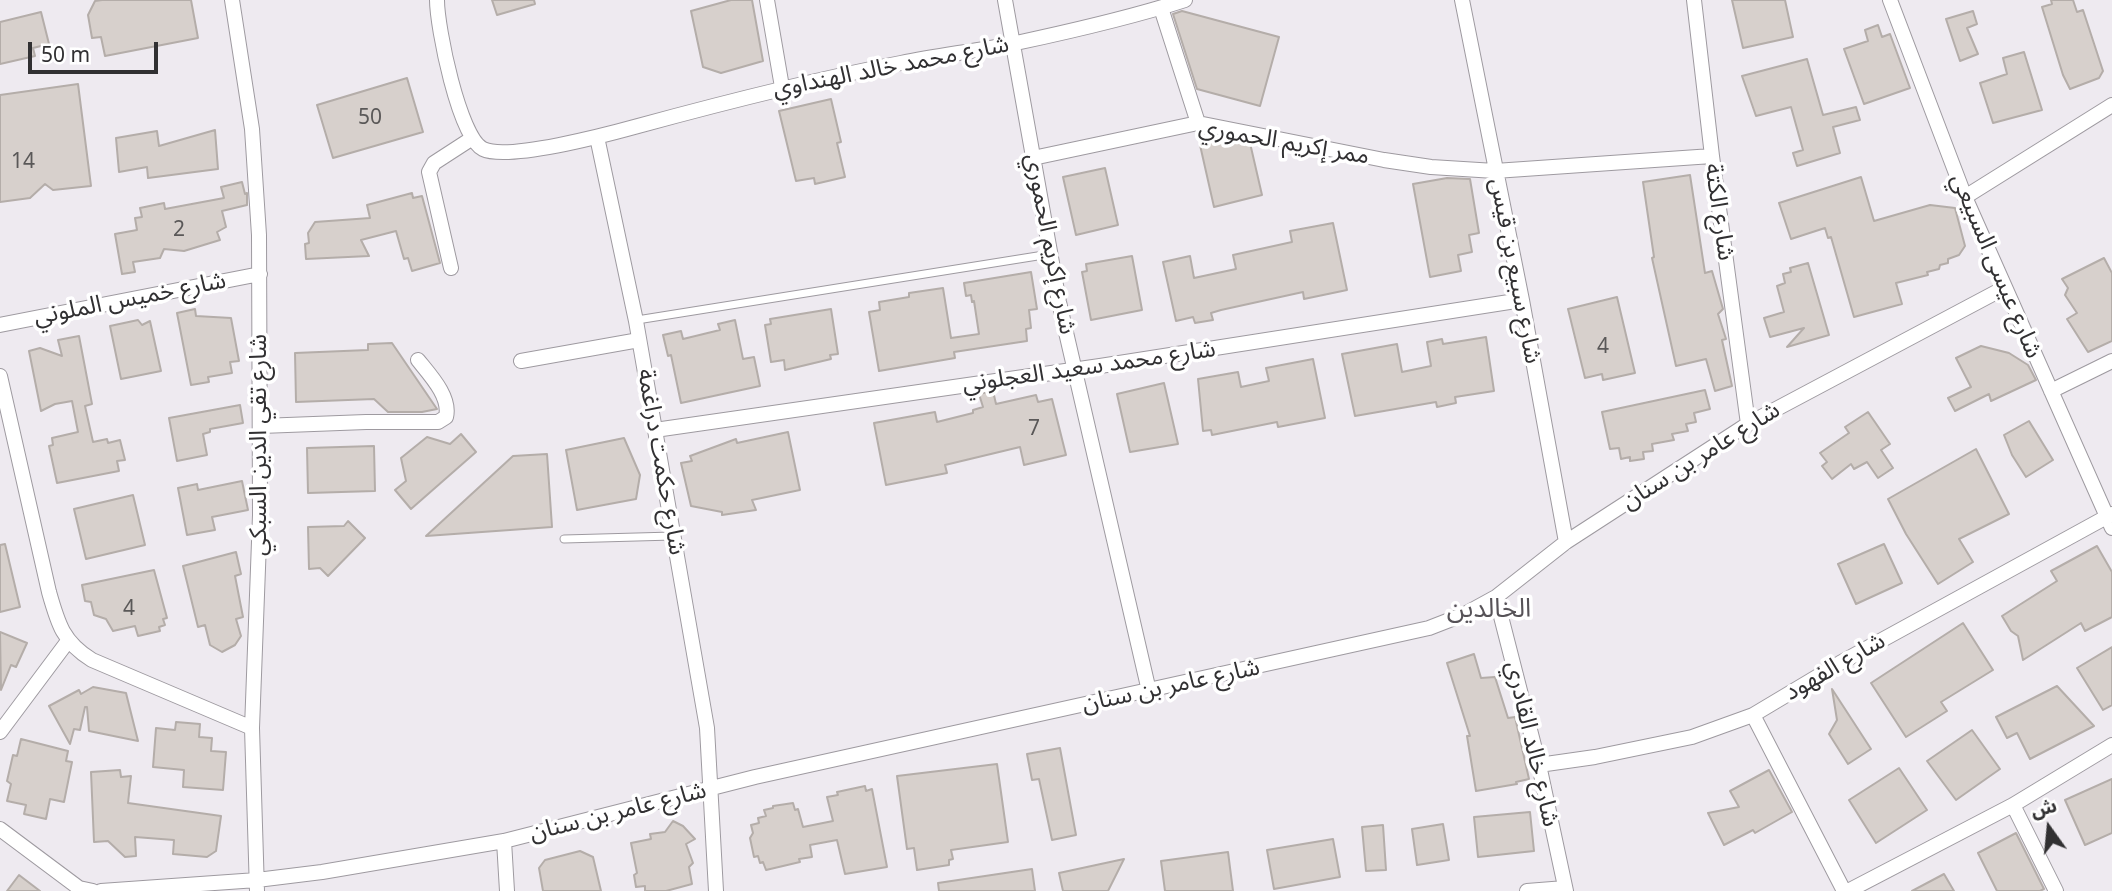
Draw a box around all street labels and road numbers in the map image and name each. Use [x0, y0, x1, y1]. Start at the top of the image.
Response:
street label: شارع محمد خالد الهنداوي [770, 30, 1012, 104]
street label: ممر إكريم الحموري [1196, 113, 1372, 171]
street label: شارع إكريم الحموري [1018, 151, 1082, 337]
street label: شارع الكتة [1698, 162, 1740, 262]
street label: شارع عيسى السبيعي [1944, 169, 2048, 363]
street label: شارع سبيع بن قيس [1483, 176, 1547, 366]
street label: شارع خميس الملوني [31, 266, 229, 332]
street label: شارع تقي الدين السبكي [245, 334, 273, 556]
street label: شارع محمد سعيد العجلوني [961, 335, 1217, 399]
street label: شارع حكمت دراغمة [630, 367, 692, 557]
street label: شارع عامر بن سنان [1617, 396, 1785, 516]
street label: شارع الفهود [1779, 627, 1891, 707]
street label: شارع عامر بن سنان [1079, 653, 1263, 719]
street label: شارع خالد القادري [1499, 659, 1565, 829]
street label: شارع عامر بن سنان [527, 776, 709, 848]

